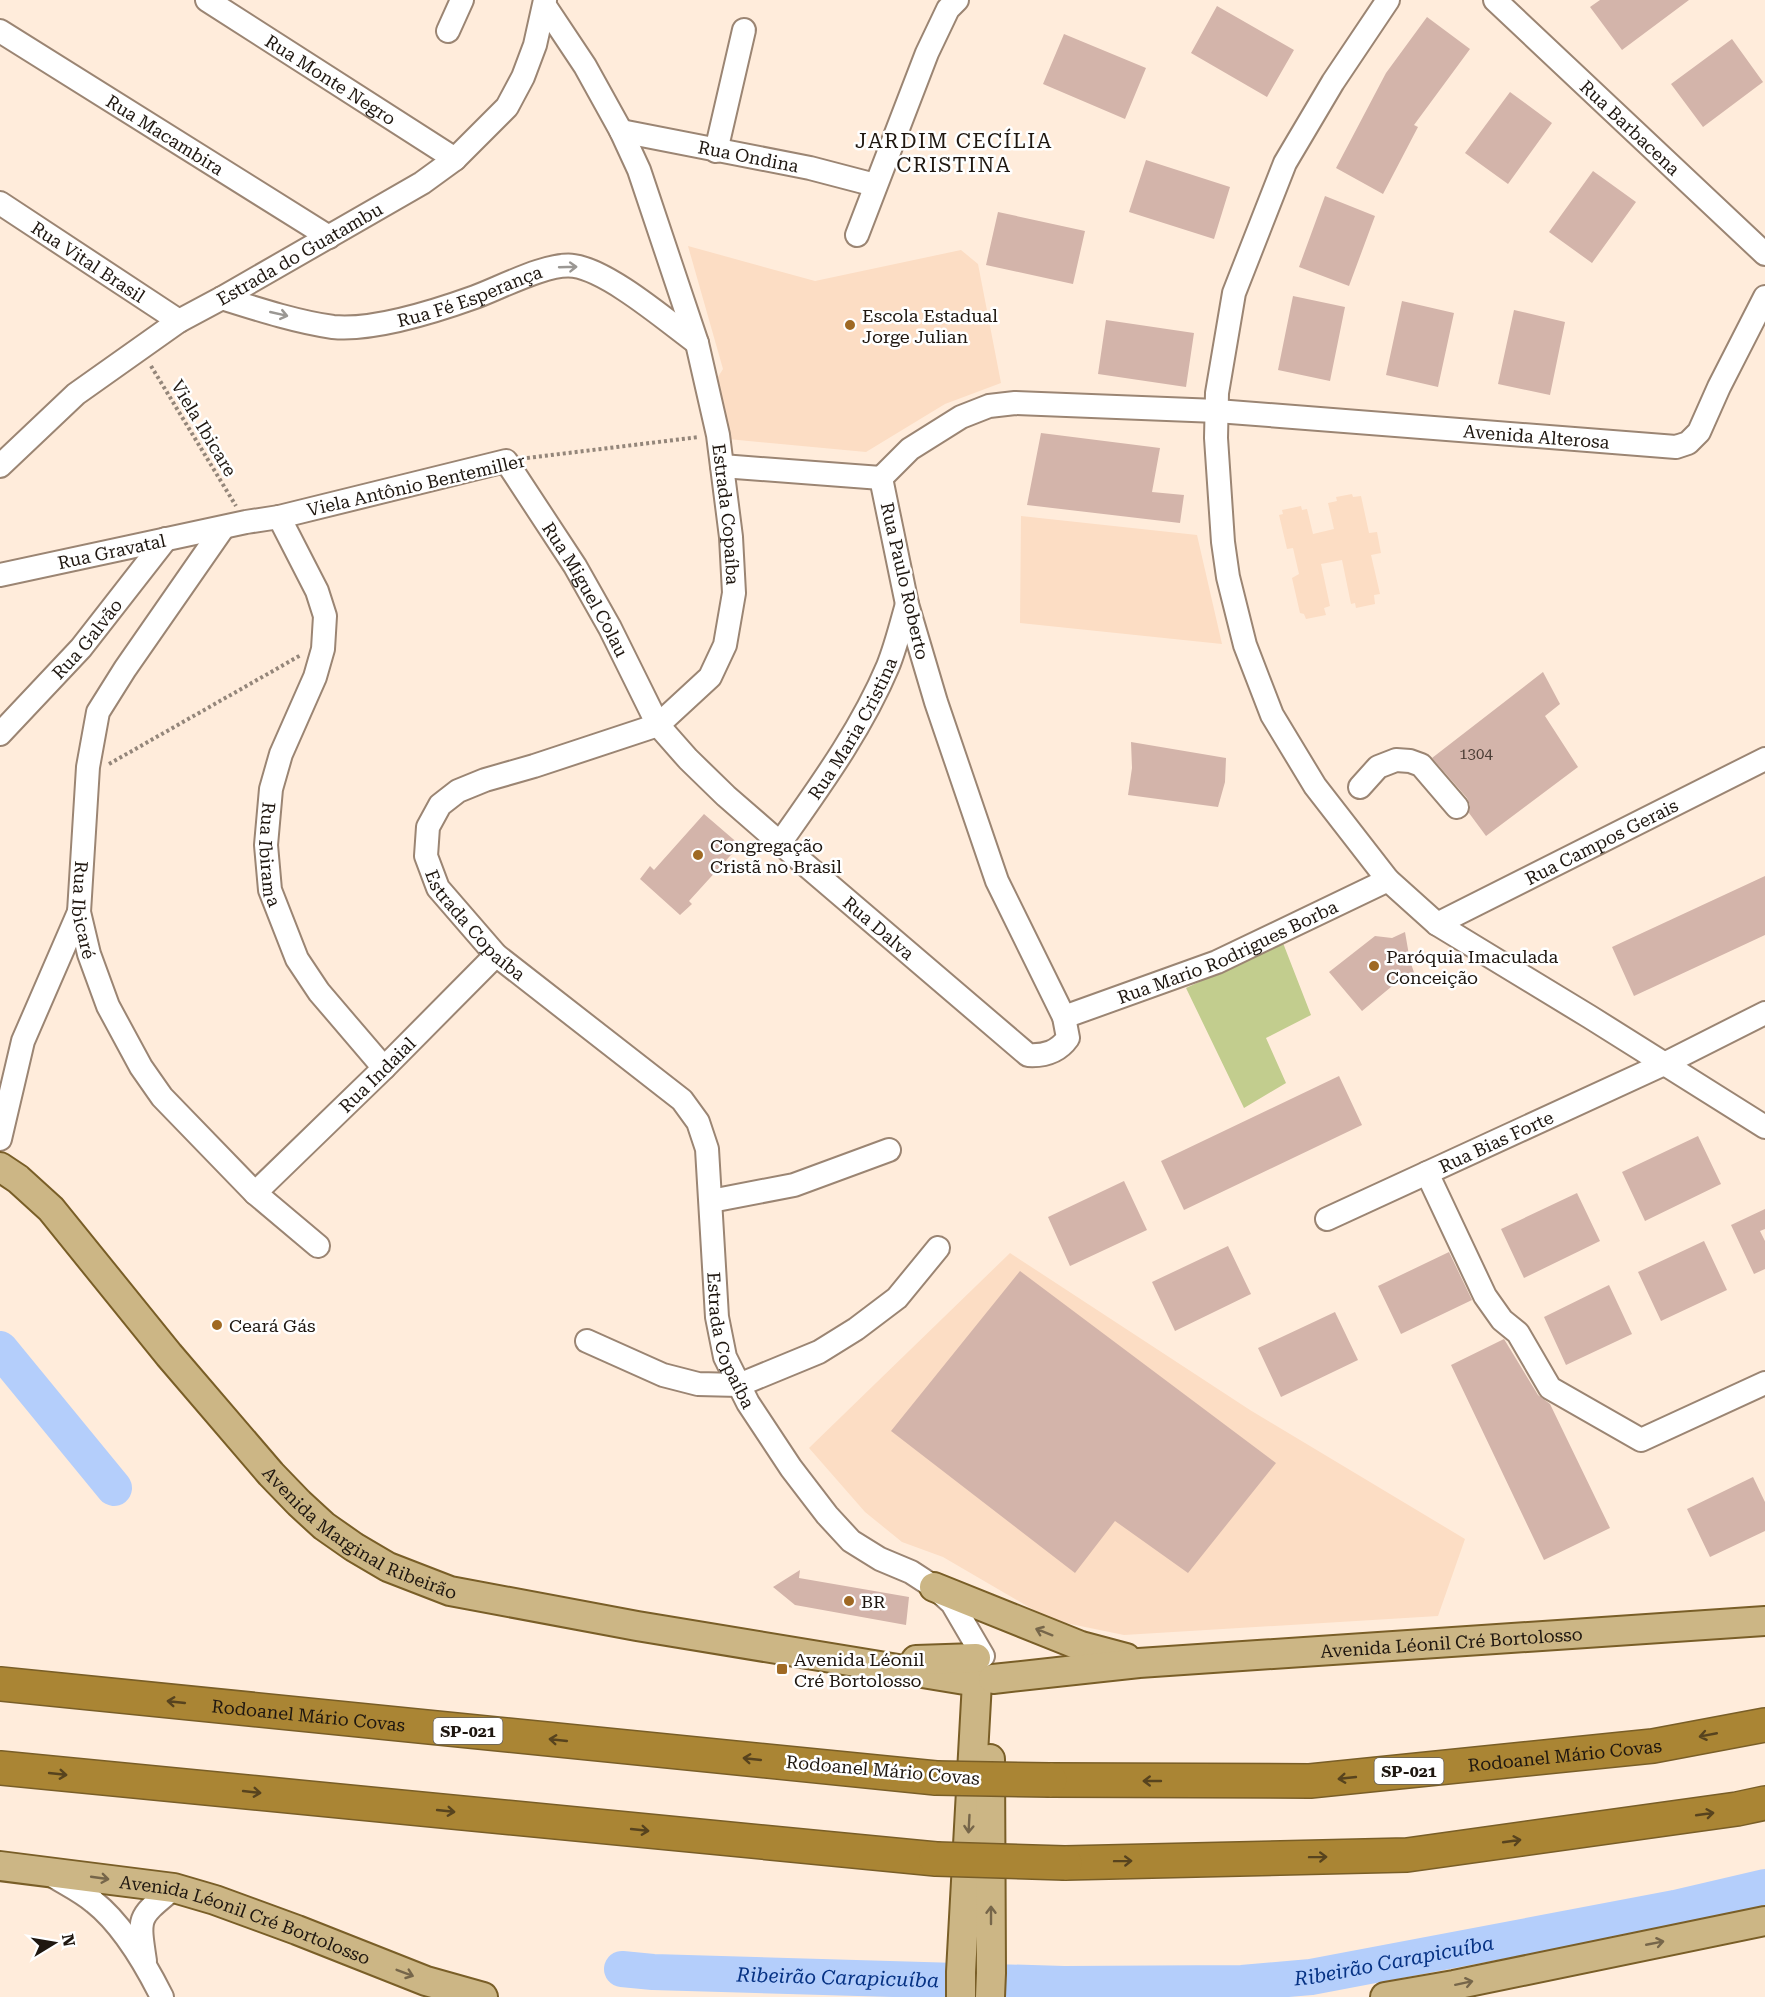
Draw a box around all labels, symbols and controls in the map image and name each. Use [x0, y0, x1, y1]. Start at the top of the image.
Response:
street label: Rua Monte Negro [262, 30, 400, 129]
street label: Rua Barbacena [1576, 76, 1685, 180]
street label: Rua Macambira [103, 90, 228, 179]
district label: JARDIM CECÍLIA CRISTINA [855, 128, 1053, 177]
street label: Rua Ondina [696, 136, 801, 176]
street label: Estrada do Guatambu [213, 198, 386, 309]
street label: Rua Vital Brasil [28, 216, 150, 307]
street label: Rua Fé Esperança [395, 261, 545, 331]
one-way arrow [557, 262, 577, 273]
place label: Escola Estadual Jorge Julian [862, 305, 998, 347]
one-way arrow [269, 309, 288, 321]
marker: Escola Estadual Jorge Julian [843, 318, 857, 332]
street label: Viela Ibicare [167, 376, 241, 480]
street label: Avenida Alterosa [1462, 420, 1611, 452]
street label: Estrada Copaíba [709, 442, 744, 586]
street label: Viela Antônio Bentemiller [305, 450, 527, 520]
street label: Rua Paulo Roberto [877, 500, 933, 662]
street label: Rua Miguel Colau [538, 518, 633, 660]
street label: Rua Gravatal [55, 529, 168, 573]
street label: Rua Galvão [47, 594, 126, 683]
street label: Rua Maria Cristina [803, 654, 901, 803]
house number: 1304 [1459, 745, 1493, 763]
street label: Rua Campos Gerais [1521, 794, 1681, 889]
street label: Rua Ibirama [255, 801, 286, 910]
place label: Congregação Cristã no Brasil [710, 835, 842, 877]
marker: Congregação Cristã no Brasil [691, 848, 705, 862]
street label: Rua Ibicaré [68, 860, 100, 961]
street label: Estrada Copaíba [422, 867, 530, 985]
street label: Rua Dalva [839, 891, 919, 964]
street label: Rua Mario Rodrigues Borba [1114, 895, 1341, 1008]
place label: Paróquia Imaculada Conceição [1386, 946, 1559, 988]
marker: Paróquia Imaculada Conceição [1367, 959, 1381, 973]
street label: Rua Indaial [334, 1032, 420, 1117]
street label: Rua Bias Forte [1435, 1106, 1557, 1177]
street label: Estrada Copaíba [704, 1271, 760, 1412]
place label: Ceará Gás [229, 1315, 316, 1336]
marker: Ceará Gás [210, 1318, 224, 1332]
street label: Avenida Marginal Ribeirão [259, 1462, 458, 1603]
place label: BR [861, 1591, 886, 1612]
marker: BR [842, 1594, 856, 1608]
street label: Avenida Léonil Cré Bortolosso [1320, 1623, 1583, 1661]
one-way arrow [1035, 1626, 1054, 1637]
place label: Avenida Léonil Cré Bortolosso [794, 1649, 925, 1691]
marker: Avenida Léonil Cré Bortolosso [775, 1662, 789, 1676]
street label: Rodoanel Mário Covas [211, 1695, 406, 1735]
one-way arrow [166, 1696, 186, 1707]
road number: SP-021 [434, 1718, 502, 1744]
one-way arrow [1698, 1730, 1718, 1741]
one-way arrow [549, 1734, 568, 1745]
street label: Rodoanel Mário Covas [1467, 1734, 1663, 1775]
street label: Rodoanel Mário Covas [785, 1751, 981, 1789]
one-way arrow [743, 1753, 762, 1764]
road number: SP-021 [1374, 1758, 1444, 1784]
one-way arrow [48, 1769, 68, 1780]
one-way arrow [1338, 1772, 1358, 1783]
one-way arrow [1143, 1775, 1163, 1787]
one-way arrow [242, 1787, 262, 1798]
one-way arrow [436, 1806, 456, 1817]
one-way arrow [1695, 1808, 1714, 1819]
one-way arrow [963, 1814, 974, 1834]
one-way arrow [630, 1825, 650, 1836]
one-way arrow [1502, 1835, 1521, 1846]
one-way arrow [1307, 1852, 1327, 1863]
one-way arrow [1113, 1856, 1133, 1867]
street label: Avenida Léonil Cré Bortolosso [118, 1871, 373, 1968]
one-way arrow [89, 1873, 109, 1884]
one-way arrow [985, 1905, 997, 1925]
north arrow [24, 1913, 84, 1973]
water label: Ribeirão Carapicuíba [1292, 1931, 1496, 1991]
text: N [58, 1932, 79, 1948]
one-way arrow [1644, 1937, 1664, 1948]
water label: Ribeirão Carapicuíba [735, 1962, 939, 1992]
one-way arrow [395, 1968, 414, 1979]
one-way arrow [1453, 1977, 1473, 1988]

